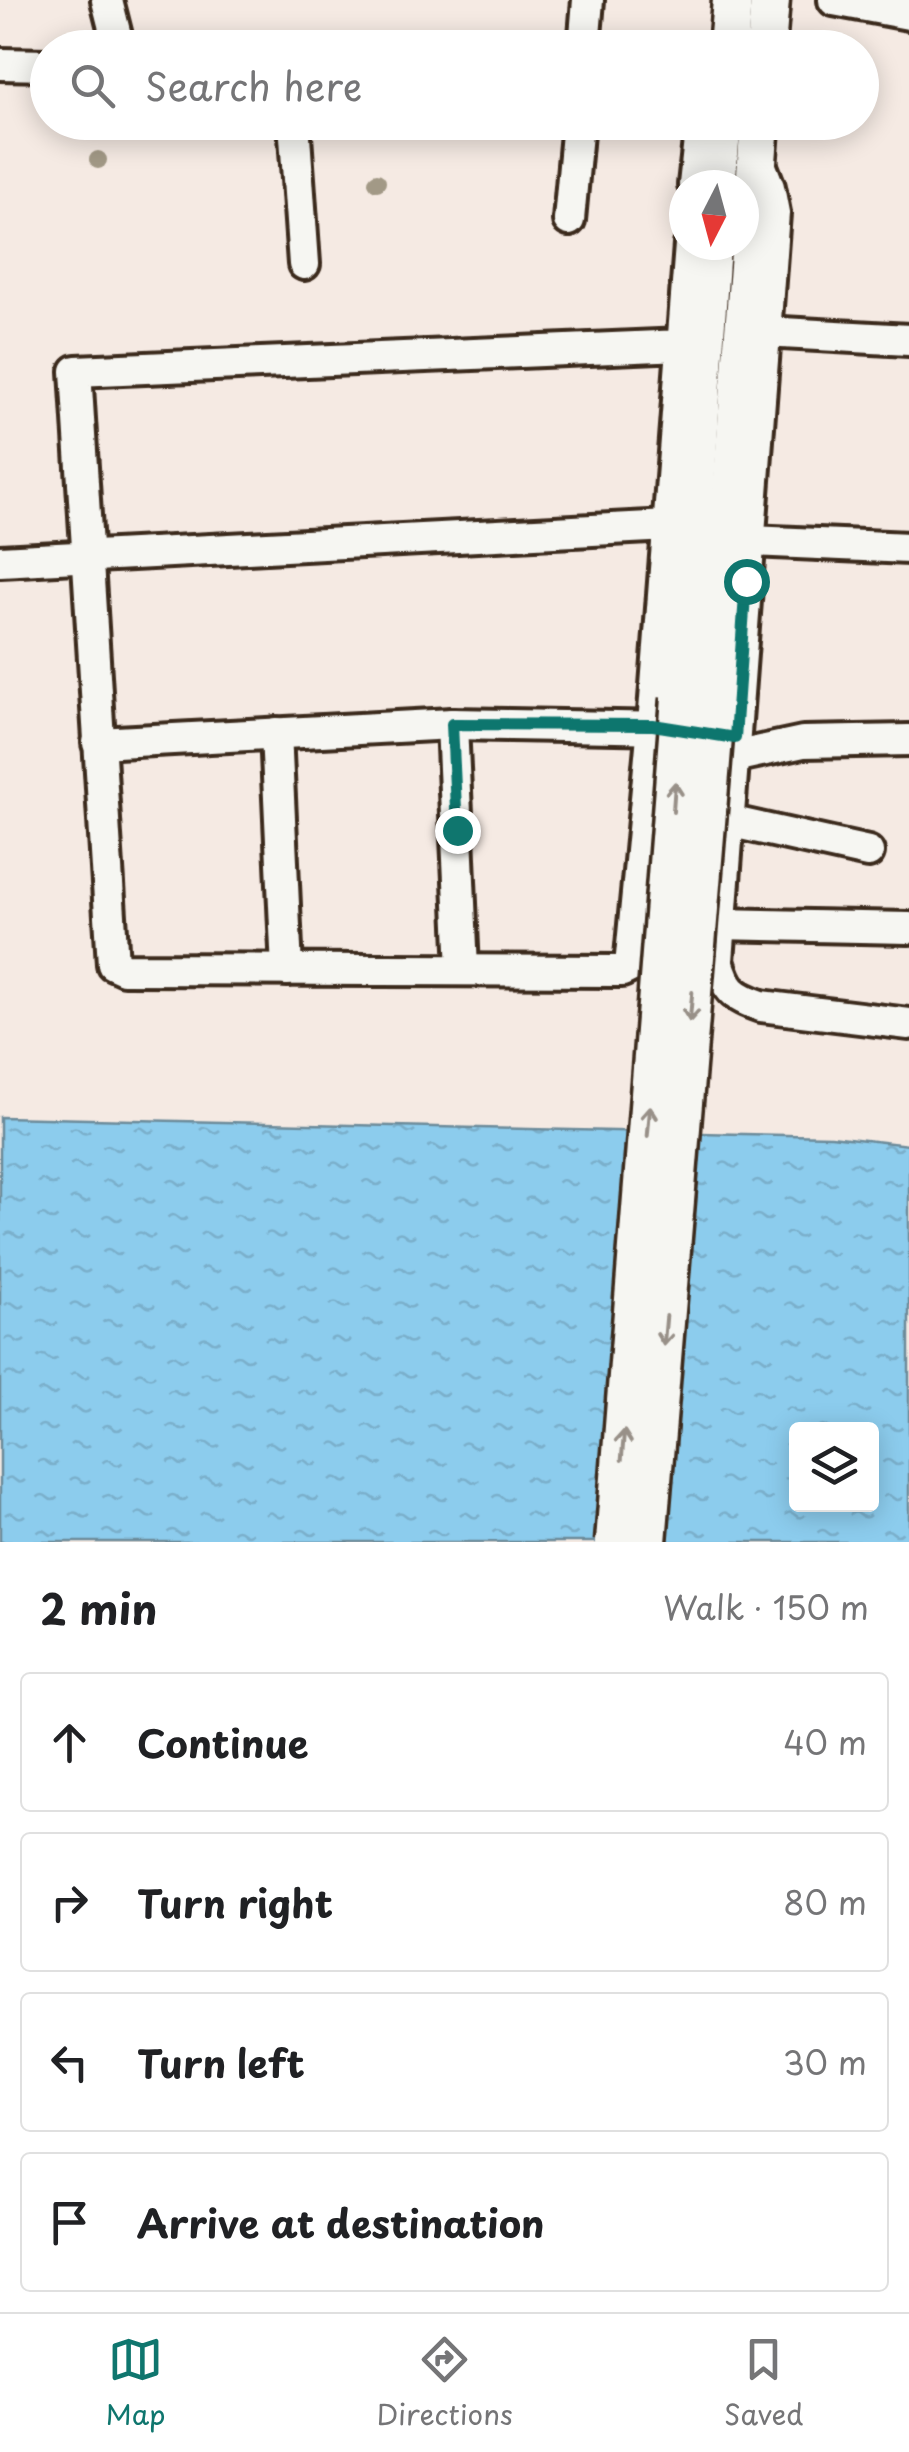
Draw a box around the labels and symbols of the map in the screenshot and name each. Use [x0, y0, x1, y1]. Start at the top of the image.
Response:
north arrow [669, 170, 759, 260]
route start [724, 559, 770, 605]
one-way arrow [665, 781, 684, 813]
route end [435, 808, 481, 854]
one-way arrow [682, 991, 701, 1023]
one-way arrow [640, 1105, 659, 1137]
one-way arrow [655, 1315, 674, 1347]
one-way arrow [613, 1429, 632, 1461]

